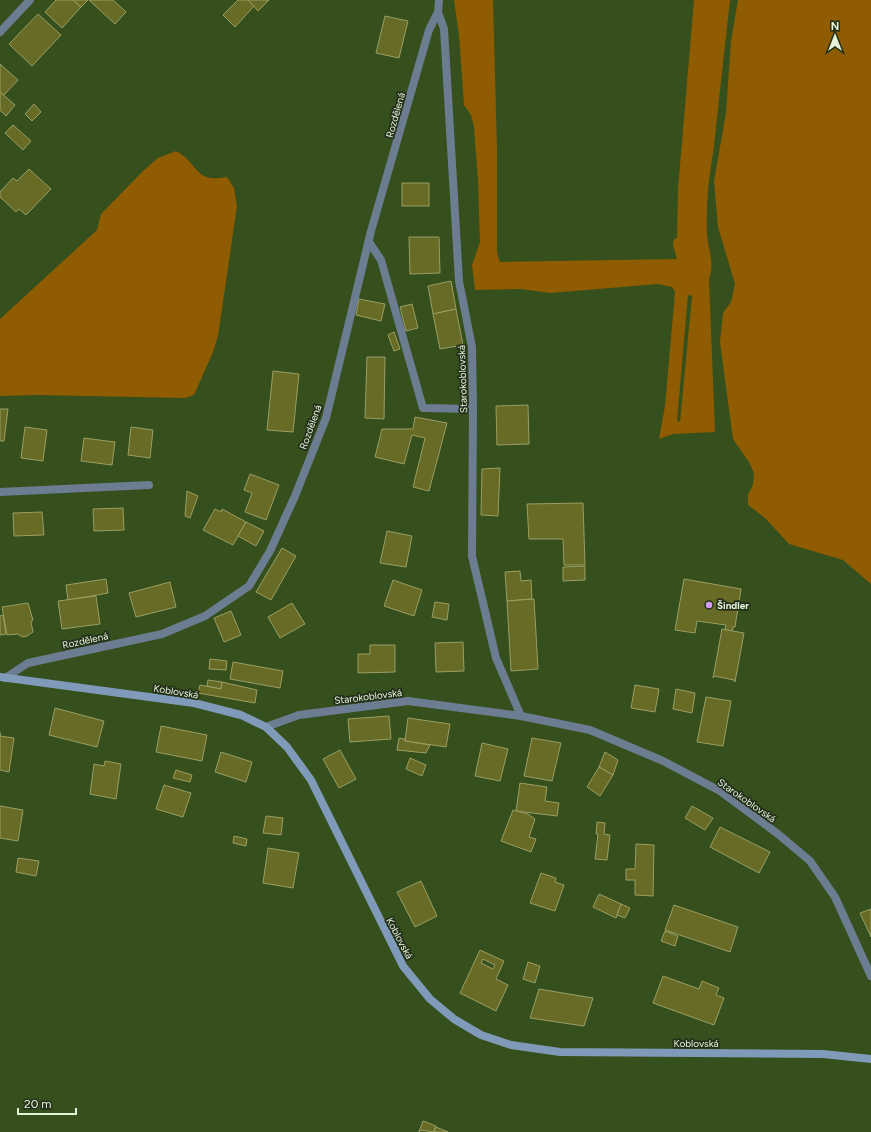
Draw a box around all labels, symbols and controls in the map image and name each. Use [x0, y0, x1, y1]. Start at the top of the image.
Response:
north arrow [815, 16, 855, 56]
text: N [831, 20, 839, 33]
street label: Rozdělená [383, 91, 408, 139]
street label: Starokoblovská [455, 345, 470, 413]
street label: Rozdělená [296, 403, 325, 451]
place label: Šindler [717, 599, 749, 612]
marker: Šindler [704, 600, 714, 610]
street label: Rozdělená [61, 629, 109, 652]
street label: Koblovská [153, 682, 199, 701]
street label: Starokoblovská [333, 686, 403, 707]
street label: Starokoblovská [715, 776, 778, 825]
street label: Koblovská [383, 915, 416, 961]
street label: Koblovská [673, 1037, 719, 1050]
scale bar [18, 1090, 76, 1116]
text: 20 m [24, 1097, 52, 1111]

